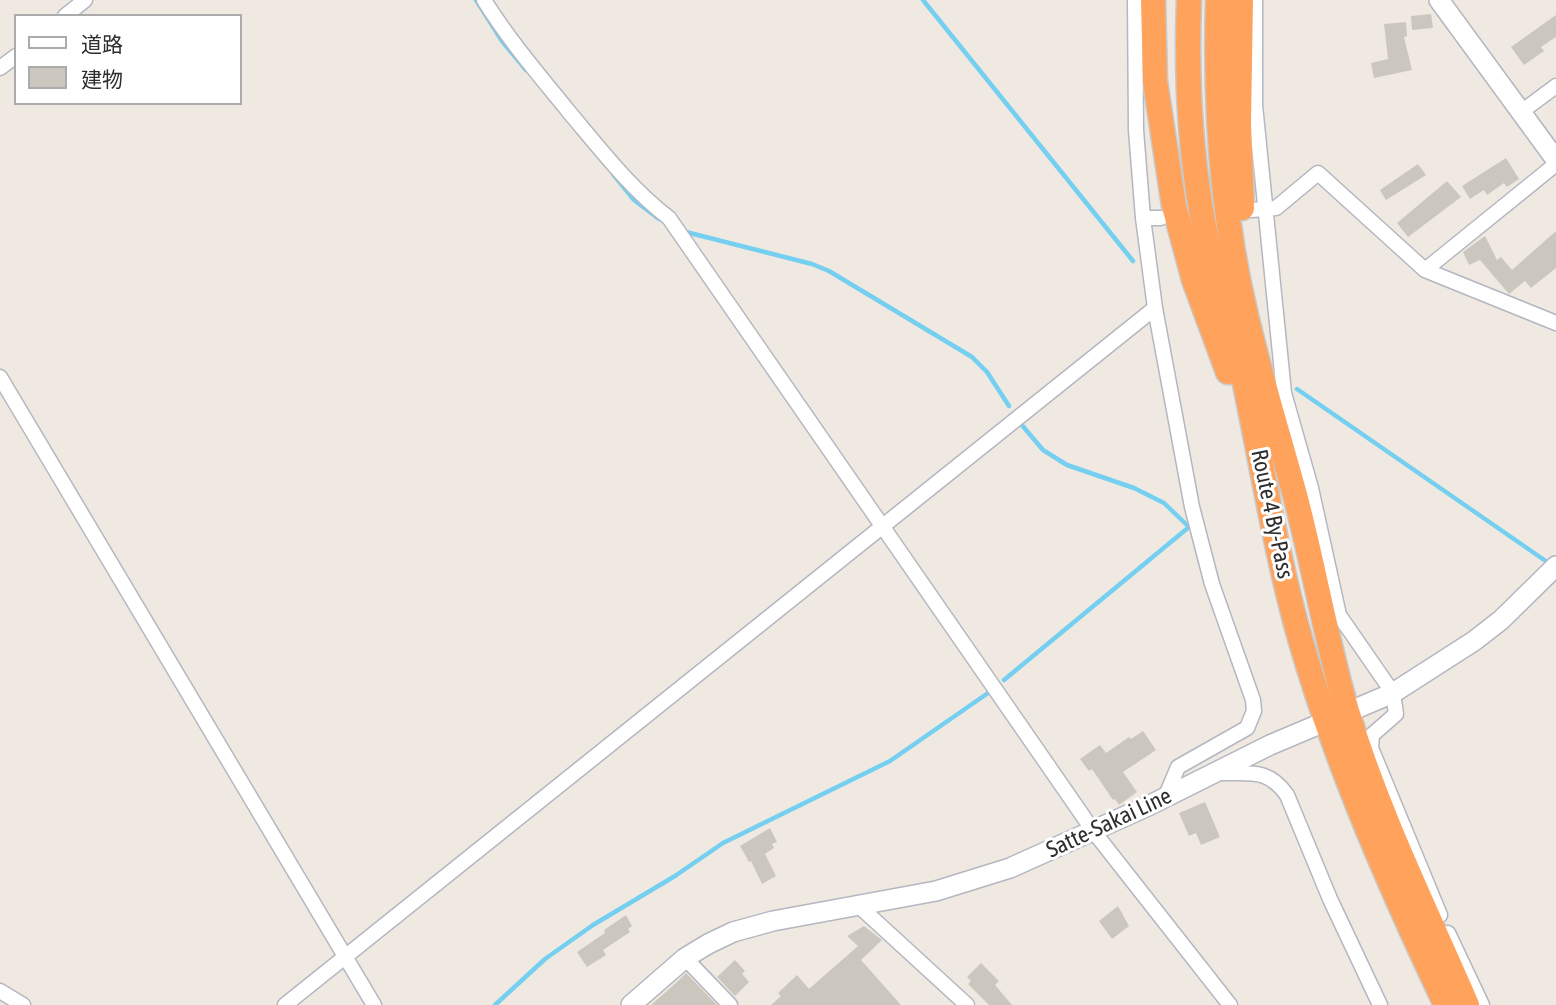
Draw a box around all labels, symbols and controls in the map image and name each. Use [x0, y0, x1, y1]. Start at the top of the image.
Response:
legend [14, 14, 242, 105]
text: 道路 [81, 32, 123, 56]
text: 建物 [81, 67, 123, 91]
street label: Route 4 By-Pass [1245, 447, 1299, 581]
street label: Satte-Sakai Line [1042, 782, 1176, 864]

